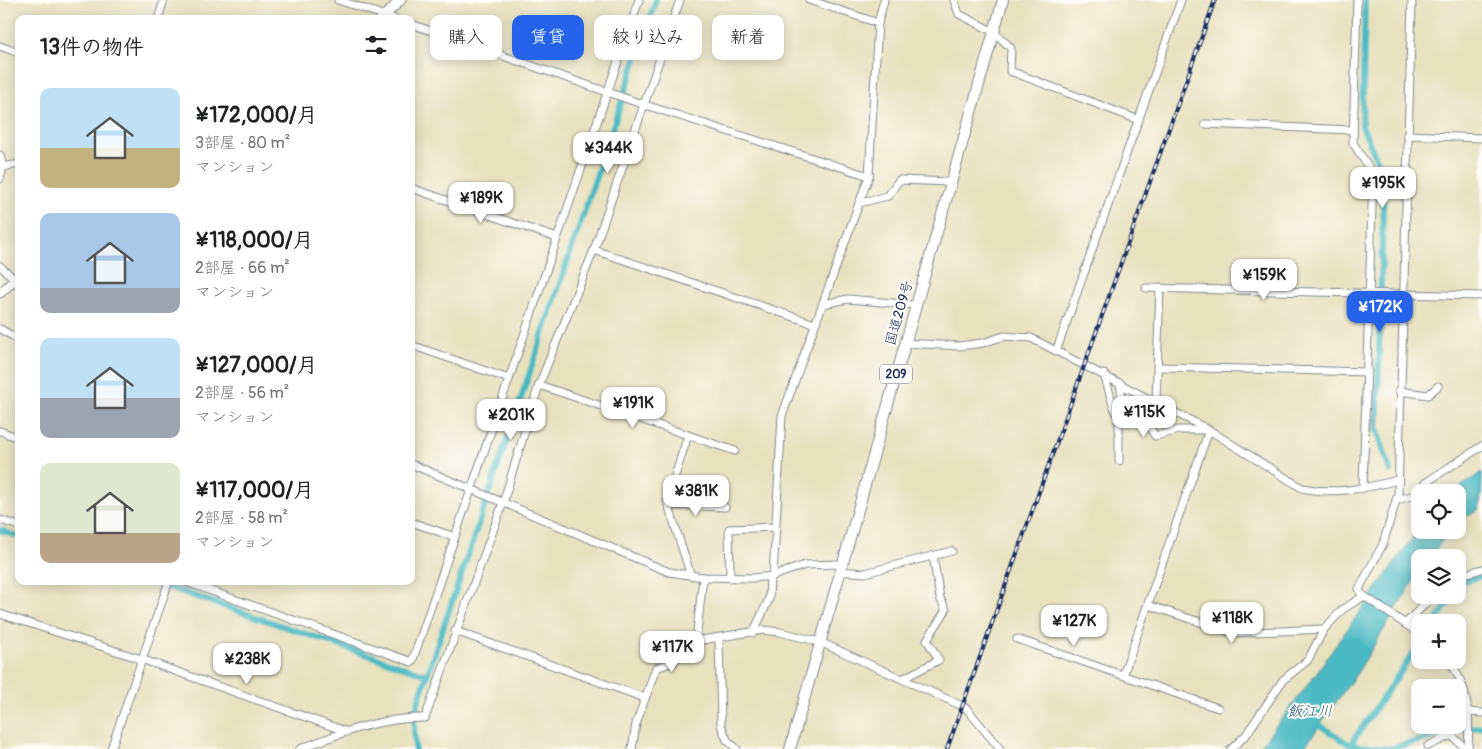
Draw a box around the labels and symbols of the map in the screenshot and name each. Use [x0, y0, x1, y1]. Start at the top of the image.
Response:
pin: ¥344K [573, 132, 643, 174]
pin: ¥195K [1348, 166, 1418, 209]
pin: ¥189K [446, 182, 516, 224]
pin: ¥159K [1229, 258, 1299, 301]
street label: 国道209号 [882, 279, 916, 347]
pin: ¥172K [1345, 290, 1415, 333]
road number: 209 [880, 364, 912, 384]
pin: ¥191K [598, 386, 668, 429]
pin: ¥115K [1109, 396, 1179, 438]
pin: ¥201K [476, 398, 546, 441]
pin: ¥381K [661, 474, 731, 517]
pin: ¥118K [1197, 602, 1267, 644]
pin: ¥127K [1039, 604, 1109, 647]
pin: ¥117K [637, 630, 707, 673]
pin: ¥238K [212, 642, 282, 685]
water label: 飯江川 [1287, 702, 1333, 721]

